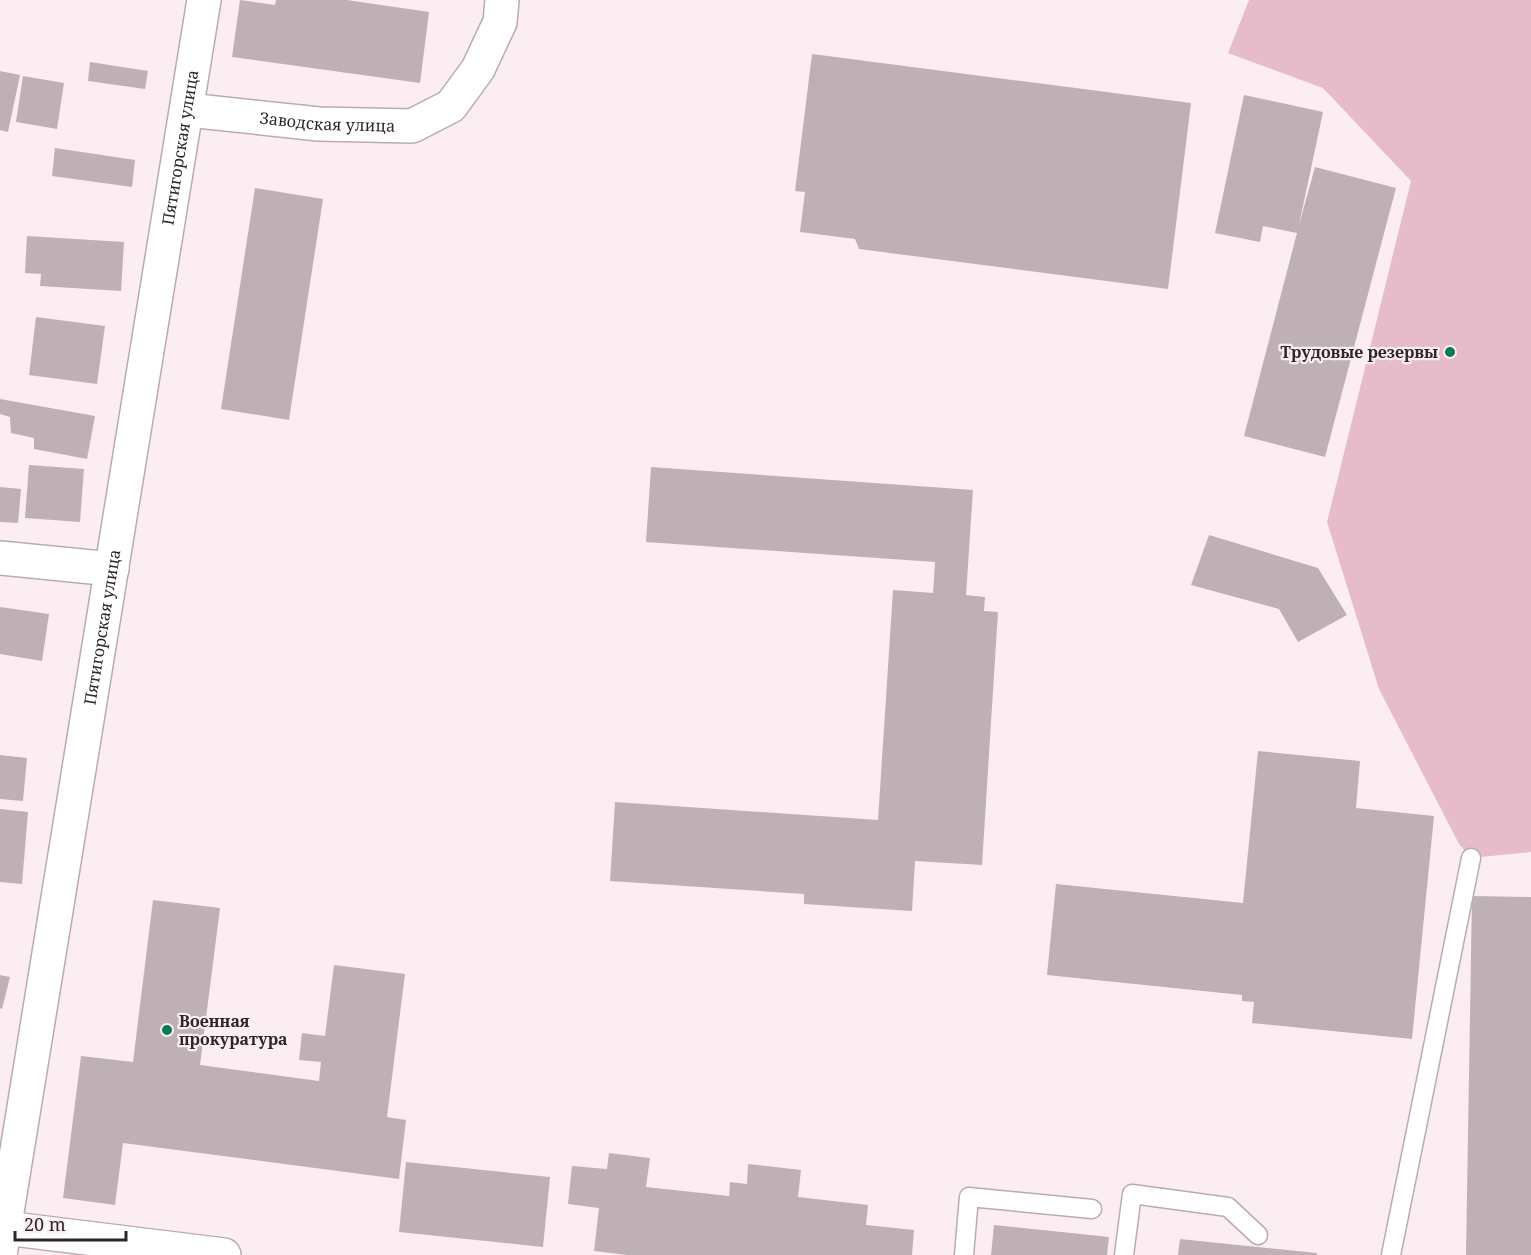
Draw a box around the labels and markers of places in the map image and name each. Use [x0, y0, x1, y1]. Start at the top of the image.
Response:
place label: Трудовые резервы [1280, 341, 1438, 363]
marker: Трудовые резервы [1443, 345, 1457, 359]
place label: Военная прокуратура [179, 1010, 287, 1050]
marker: Военная прокуратура [160, 1023, 174, 1037]

